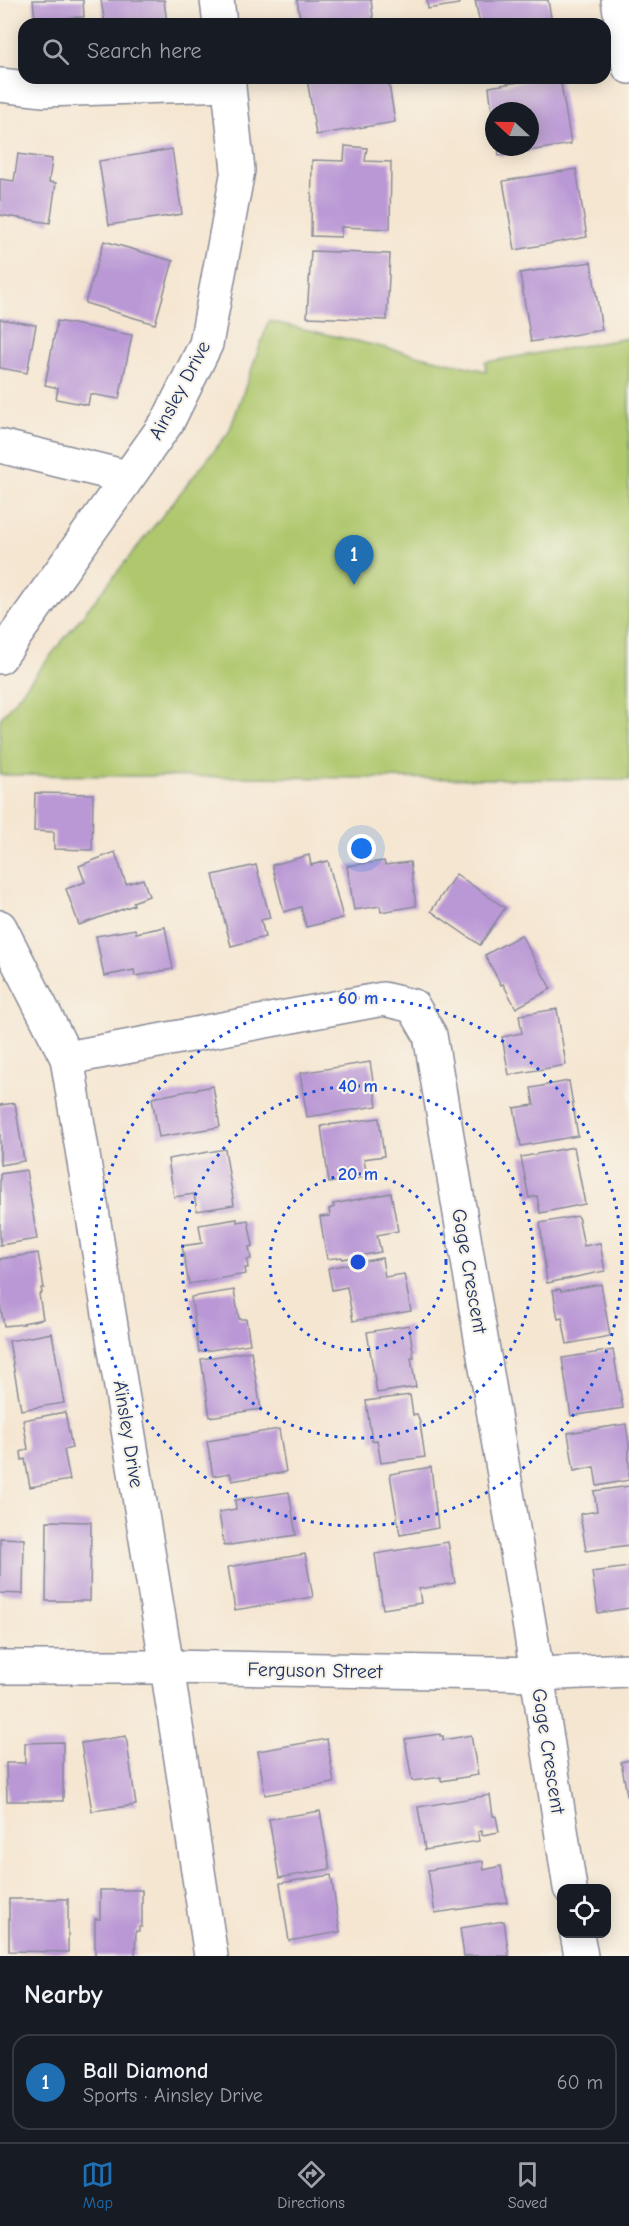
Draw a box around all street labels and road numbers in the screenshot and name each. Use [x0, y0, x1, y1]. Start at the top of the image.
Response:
street label: Ainsley Drive [144, 337, 215, 444]
street label: Gage Crescent [447, 1207, 492, 1337]
street label: Ainsley Drive [109, 1379, 148, 1490]
street label: Ferguson Street [247, 1658, 384, 1683]
street label: Gage Crescent [527, 1687, 570, 1817]

